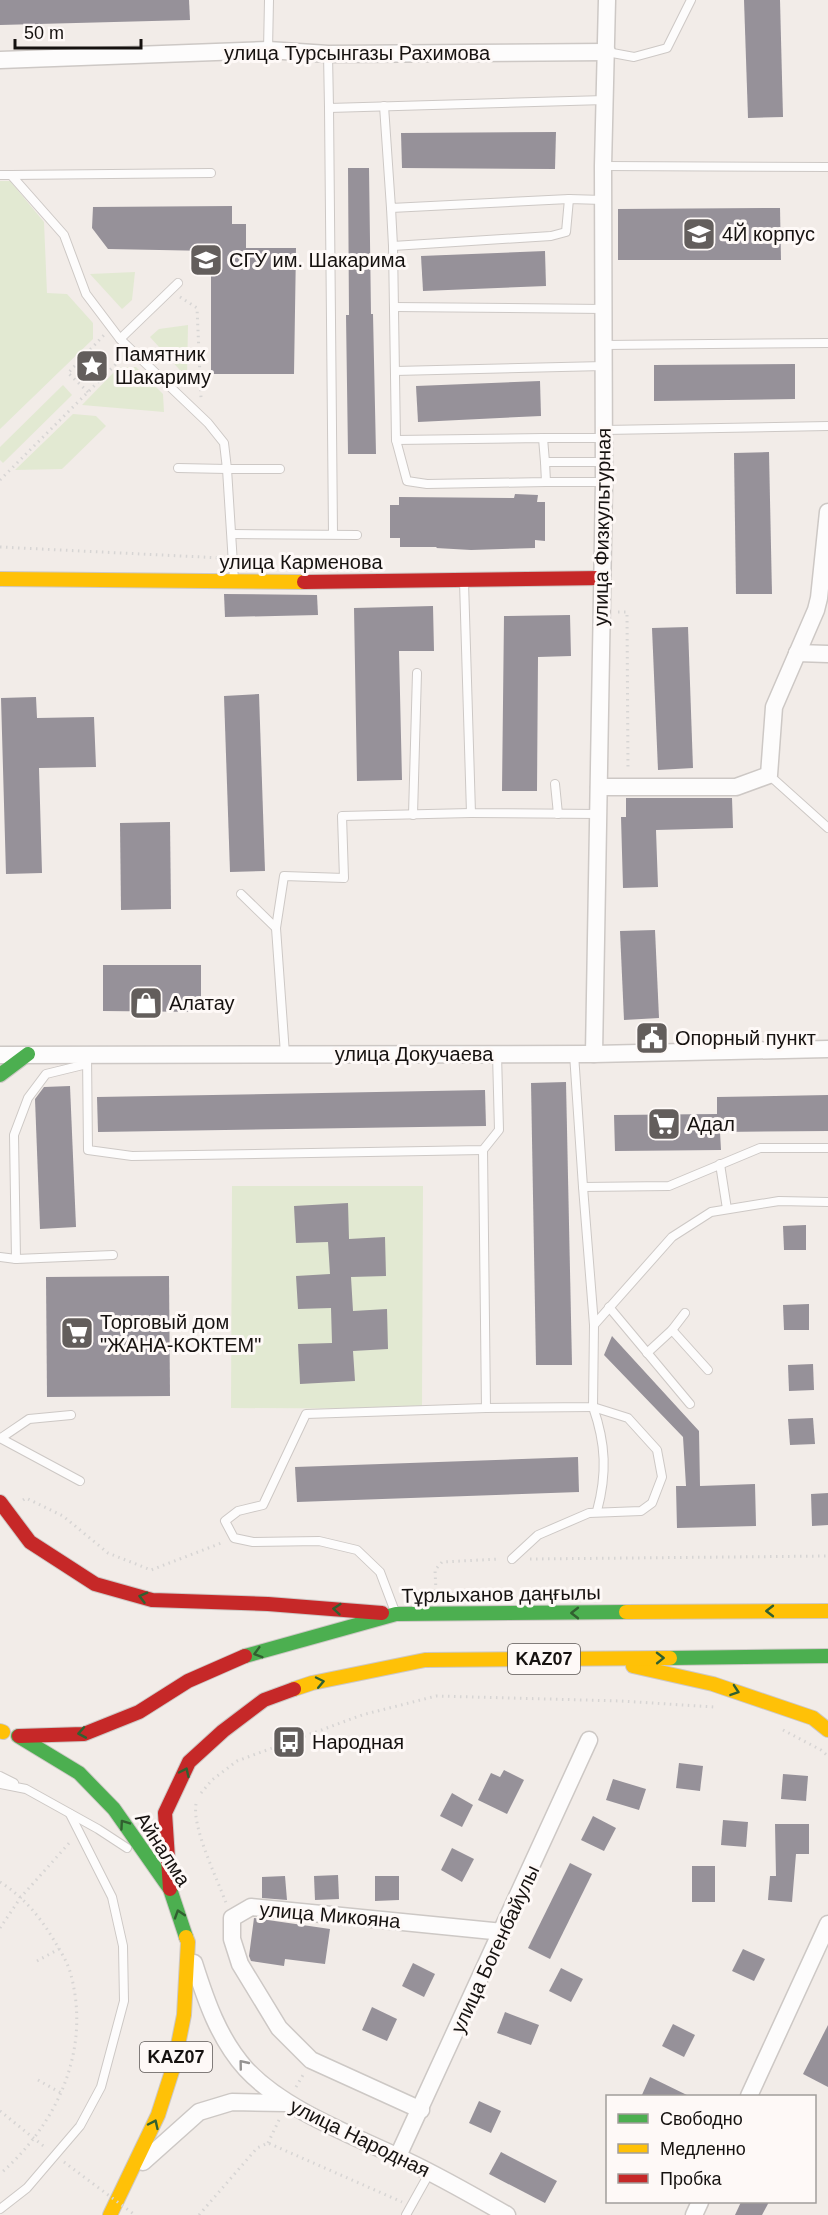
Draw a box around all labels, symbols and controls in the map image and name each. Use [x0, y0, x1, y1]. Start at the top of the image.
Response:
scale bar [15, 12, 141, 50]
text: 50 m [24, 23, 64, 43]
street label: улица Турсынгазы Рахимова [224, 42, 491, 64]
school or university icon: 4Й корпус [681, 216, 717, 252]
place label: 4Й корпус [722, 222, 815, 245]
school or university icon: СГУ им. Шакарима [188, 242, 224, 278]
place label: СГУ им. Шакарима [229, 249, 406, 271]
place label: Памятник Шакариму [115, 343, 211, 388]
place icon: Памятник Шакариму [74, 348, 110, 384]
street label: улица Физкультурная [589, 428, 615, 626]
street label: улица Карменова [220, 551, 383, 573]
shop icon: Алатау [128, 985, 164, 1021]
place label: Алатау [169, 992, 235, 1014]
public building icon: Опорный пункт [634, 1020, 670, 1056]
place label: Опорный пункт [675, 1027, 816, 1049]
street label: улица Докучаева [335, 1043, 494, 1065]
supermarket icon: Адал [646, 1106, 682, 1142]
place label: Адал [687, 1113, 735, 1135]
place label: Торговый дом "ЖАНА-КОКТЕМ" [100, 1311, 261, 1356]
supermarket icon: Торговый дом "ЖАНА-КОКТЕМ" [59, 1315, 95, 1351]
street label: Тұрлыханов даңғылы [401, 1581, 601, 1607]
one-way arrow [138, 1592, 149, 1604]
one-way arrow [333, 1603, 342, 1616]
one-way arrow [765, 1605, 774, 1617]
one-way arrow [570, 1607, 579, 1619]
road number: KAZ07 [508, 1644, 580, 1674]
one-way arrow [253, 1645, 263, 1658]
one-way arrow [655, 1652, 664, 1664]
one-way arrow [315, 1676, 325, 1689]
one-way arrow [729, 1684, 739, 1697]
bus stop icon: Народная [271, 1724, 307, 1760]
one-way arrow [77, 1726, 87, 1738]
place label: Народная [312, 1731, 404, 1753]
one-way arrow [177, 1768, 189, 1779]
street label: Айналма [131, 1808, 195, 1891]
one-way arrow [120, 1820, 131, 1831]
street label: улица Богенбайулы [446, 1862, 544, 2036]
street label: улица Микояна [259, 1898, 402, 1932]
one-way arrow [173, 1909, 186, 1920]
road number: KAZ07 [140, 2042, 212, 2072]
one-way arrow [240, 2060, 251, 2071]
street label: улица Народная [287, 2095, 433, 2181]
legend [606, 2095, 816, 2203]
text: Свободно [660, 2109, 743, 2129]
one-way arrow [146, 2120, 158, 2131]
text: Медленно [660, 2139, 746, 2159]
text: Пробка [660, 2169, 723, 2189]

